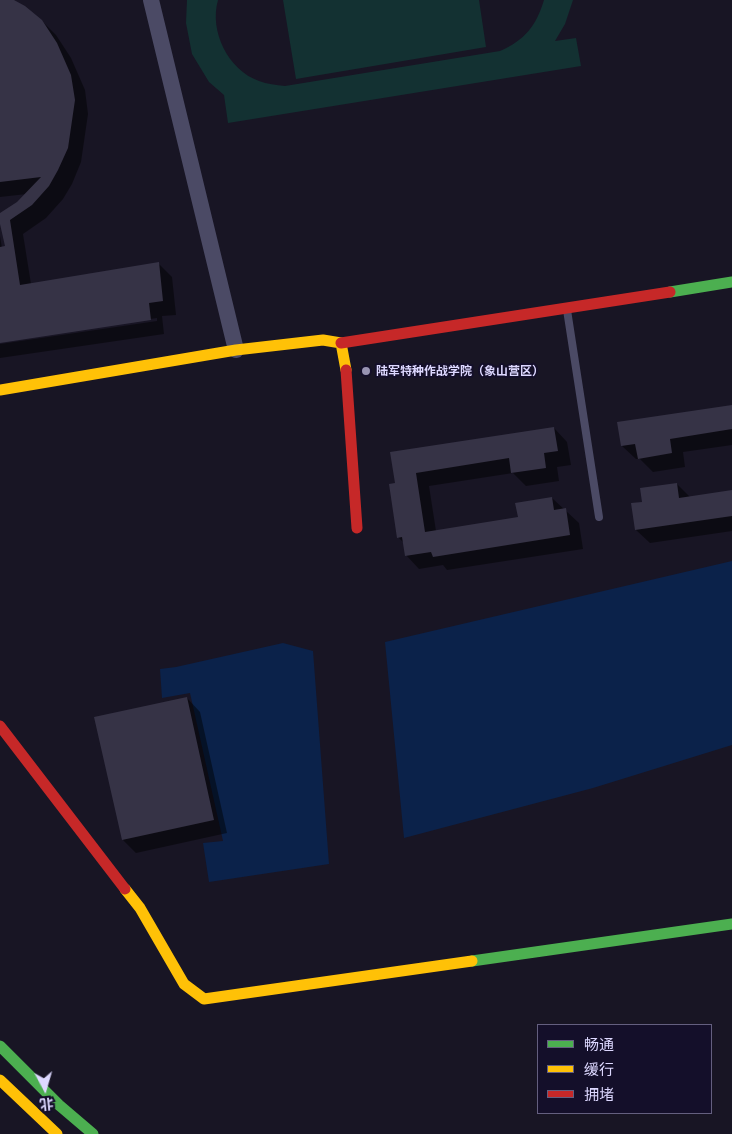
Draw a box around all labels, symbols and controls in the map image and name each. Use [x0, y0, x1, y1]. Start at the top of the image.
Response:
place label: 陆军特种作战学院（象山营区） [376, 364, 544, 378]
marker: 陆军特种作战学院（象山营区） [360, 365, 372, 377]
legend [537, 1024, 712, 1114]
text: 畅通 [584, 1036, 614, 1053]
text: 缓行 [584, 1061, 614, 1078]
north arrow [20, 1064, 70, 1114]
text: 拥堵 [584, 1086, 614, 1103]
text: 北 [39, 1095, 54, 1113]

